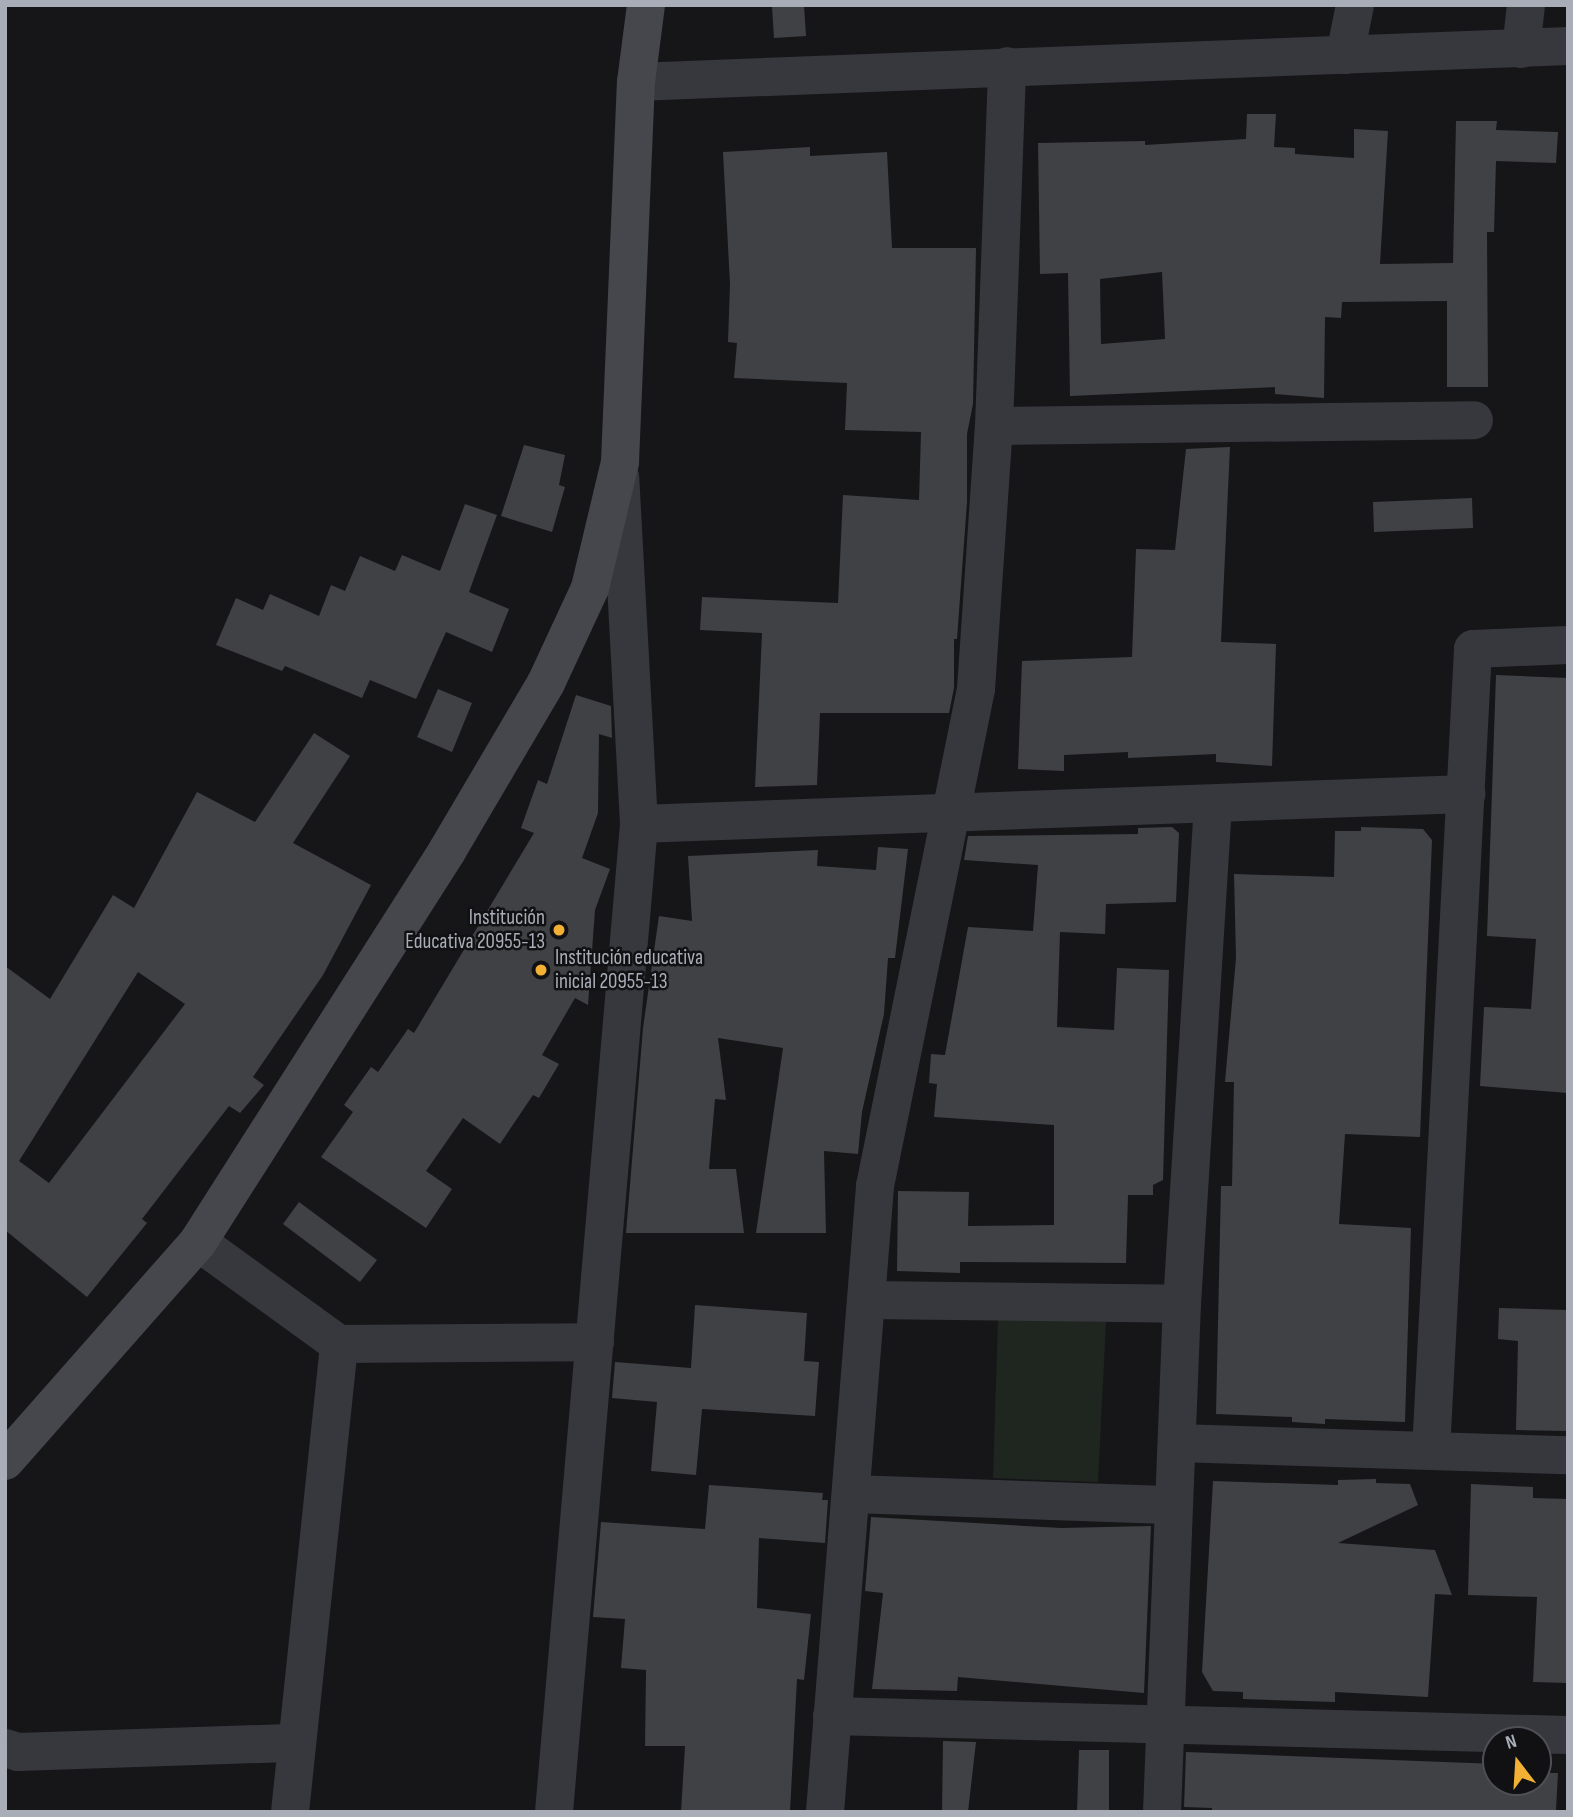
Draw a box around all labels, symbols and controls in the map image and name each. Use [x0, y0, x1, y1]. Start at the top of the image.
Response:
place label: Institución Educativa 20955-13 [405, 905, 545, 955]
marker: Institución Educativa 20955-13 [551, 922, 567, 938]
place label: Institución educativa inicial 20955-13 [555, 945, 703, 995]
marker: Institución educativa inicial 20955-13 [533, 962, 549, 978]
north arrow [1482, 1726, 1552, 1796]
text: N [1503, 1730, 1520, 1755]

